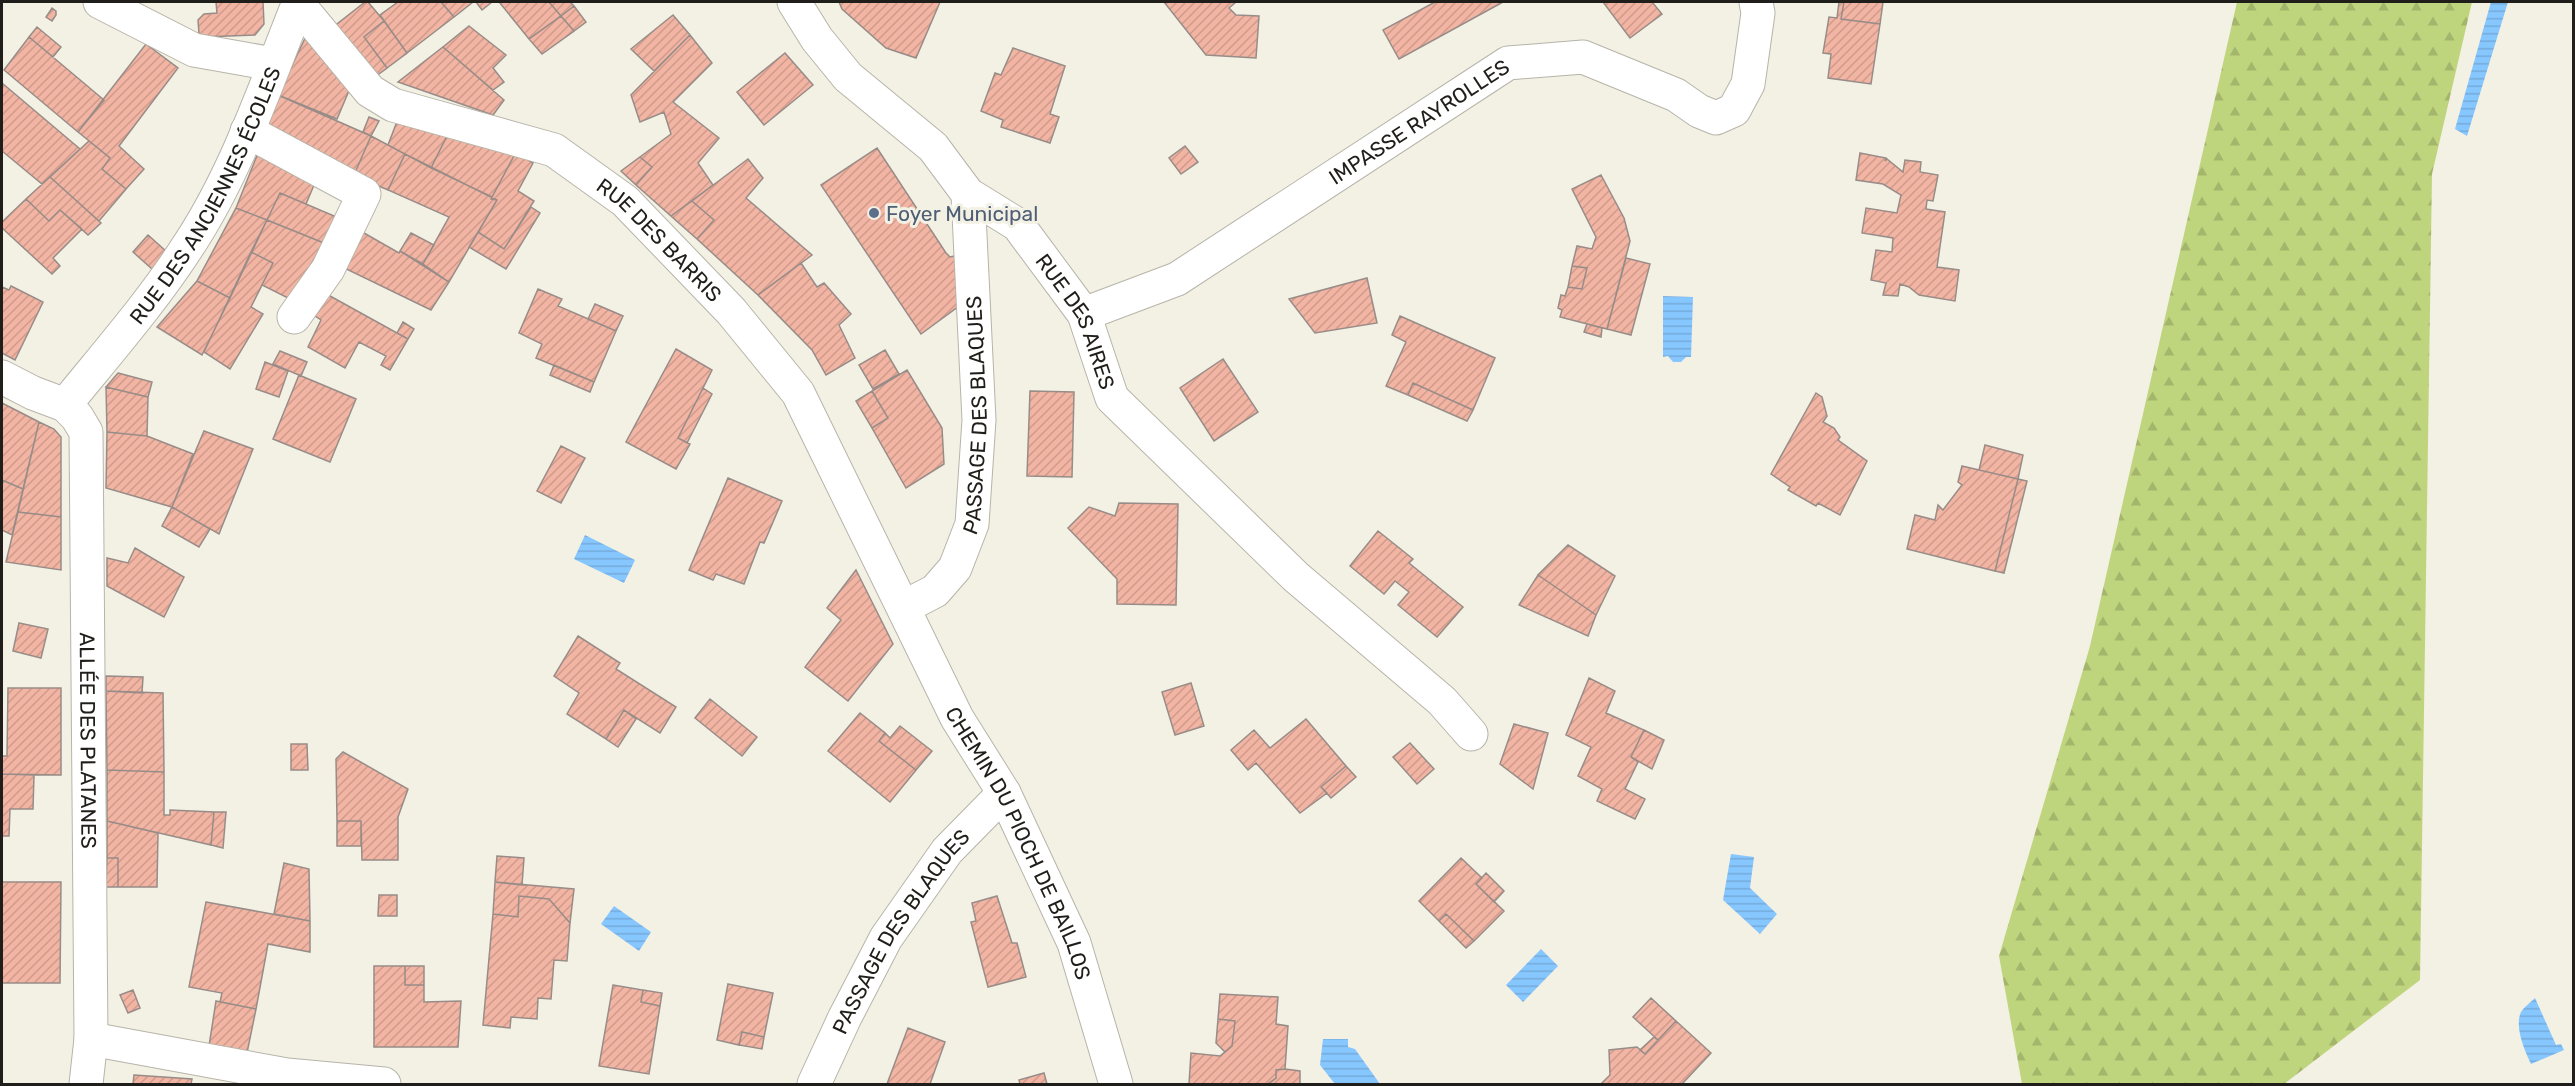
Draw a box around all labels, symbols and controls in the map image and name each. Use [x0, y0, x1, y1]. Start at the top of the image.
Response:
street label: IMPASSE RAYROLLES [1324, 53, 1514, 189]
street label: RUE DES ANCIENNES ÉCOLES [124, 63, 285, 329]
street label: RUE DES BARRIS [592, 172, 727, 307]
place label: Foyer Municipal [886, 201, 1038, 226]
marker: Foyer Municipal [867, 206, 881, 220]
street label: RUE DES AIRES [1031, 249, 1121, 392]
street label: PASSAGE DES BLAQUES [957, 295, 992, 538]
street label: ALLÉE DES PLATANES [75, 632, 102, 849]
street label: CHEMIN DU PIOCH DE BAILLOS [941, 702, 1097, 982]
street label: PASSAGE DES BLAQUES [827, 824, 974, 1038]

